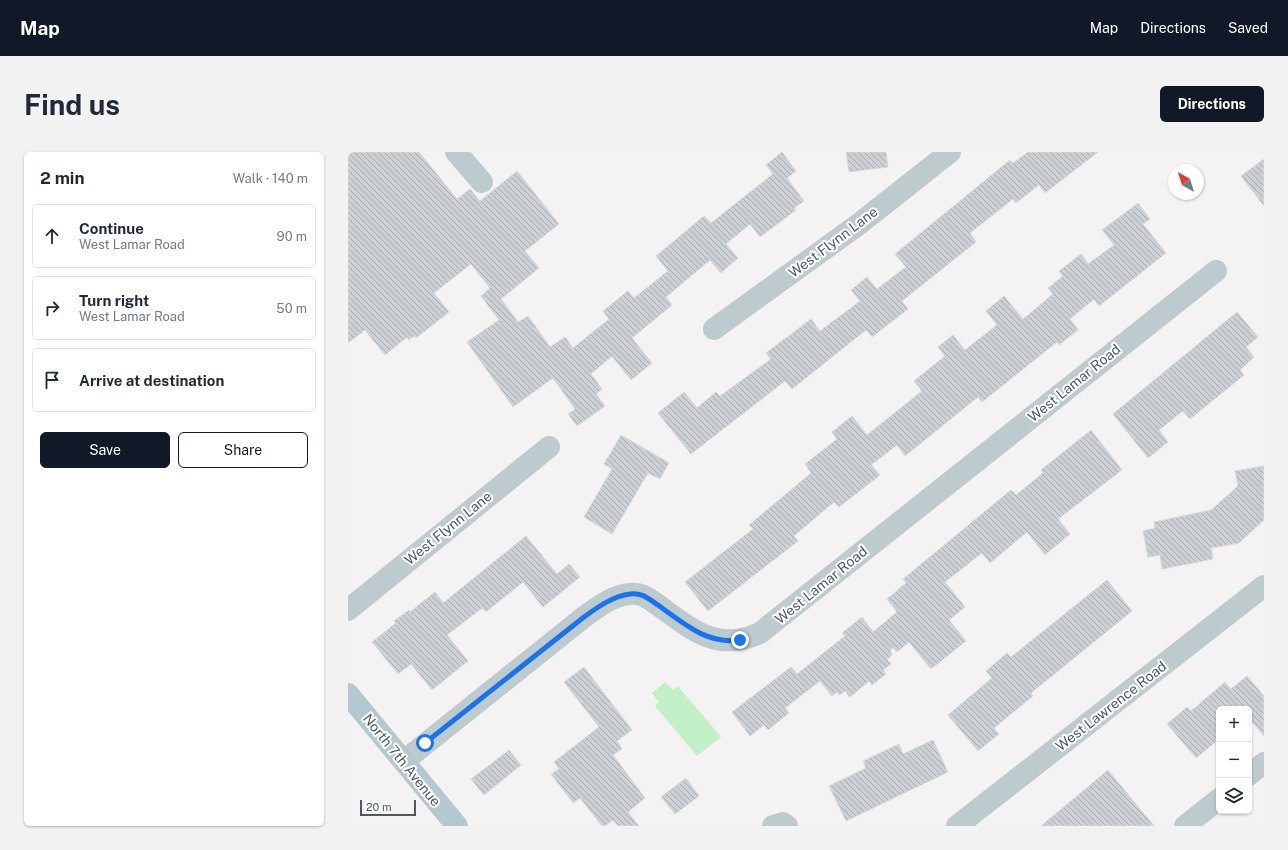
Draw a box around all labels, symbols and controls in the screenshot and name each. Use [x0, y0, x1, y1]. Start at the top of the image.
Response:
text: Map [20, 17, 60, 39]
text: Map [1090, 20, 1118, 36]
text: Directions [1140, 20, 1206, 36]
text: Saved [1228, 20, 1268, 36]
button: Directions [1160, 86, 1264, 122]
text: Find us [24, 88, 120, 121]
north arrow [1168, 164, 1204, 200]
text: 2 min [40, 168, 85, 188]
text: Walk · 140 m [233, 171, 308, 186]
street label: West Flynn Lane [785, 203, 881, 281]
text: Continue [79, 220, 144, 237]
icon: ahead [41, 225, 63, 247]
text: 90 m [277, 229, 307, 244]
text: West Lamar Road [79, 237, 185, 252]
text: Turn right [79, 292, 149, 309]
icon: right [41, 297, 63, 319]
text: 50 m [276, 301, 307, 316]
text: West Lamar Road [79, 309, 185, 324]
street label: West Lamar Road [1025, 341, 1123, 425]
icon: arrive [41, 369, 63, 391]
text: Arrive at destination [79, 372, 224, 389]
button: Save [40, 432, 170, 468]
button: Share [178, 432, 308, 468]
street label: West Flynn Lane [401, 488, 495, 568]
street label: West Lamar Road [772, 543, 870, 627]
route end [731, 631, 749, 649]
street label: West Lawrence Road [1052, 658, 1170, 754]
map controls [1216, 706, 1252, 814]
button: + [1216, 706, 1252, 742]
street label: North 7th Avenue [360, 711, 444, 809]
route start [416, 734, 434, 752]
button: − [1216, 742, 1252, 778]
button: layers [1216, 778, 1252, 814]
scale bar [360, 798, 416, 817]
text: 20 m [366, 801, 391, 813]

